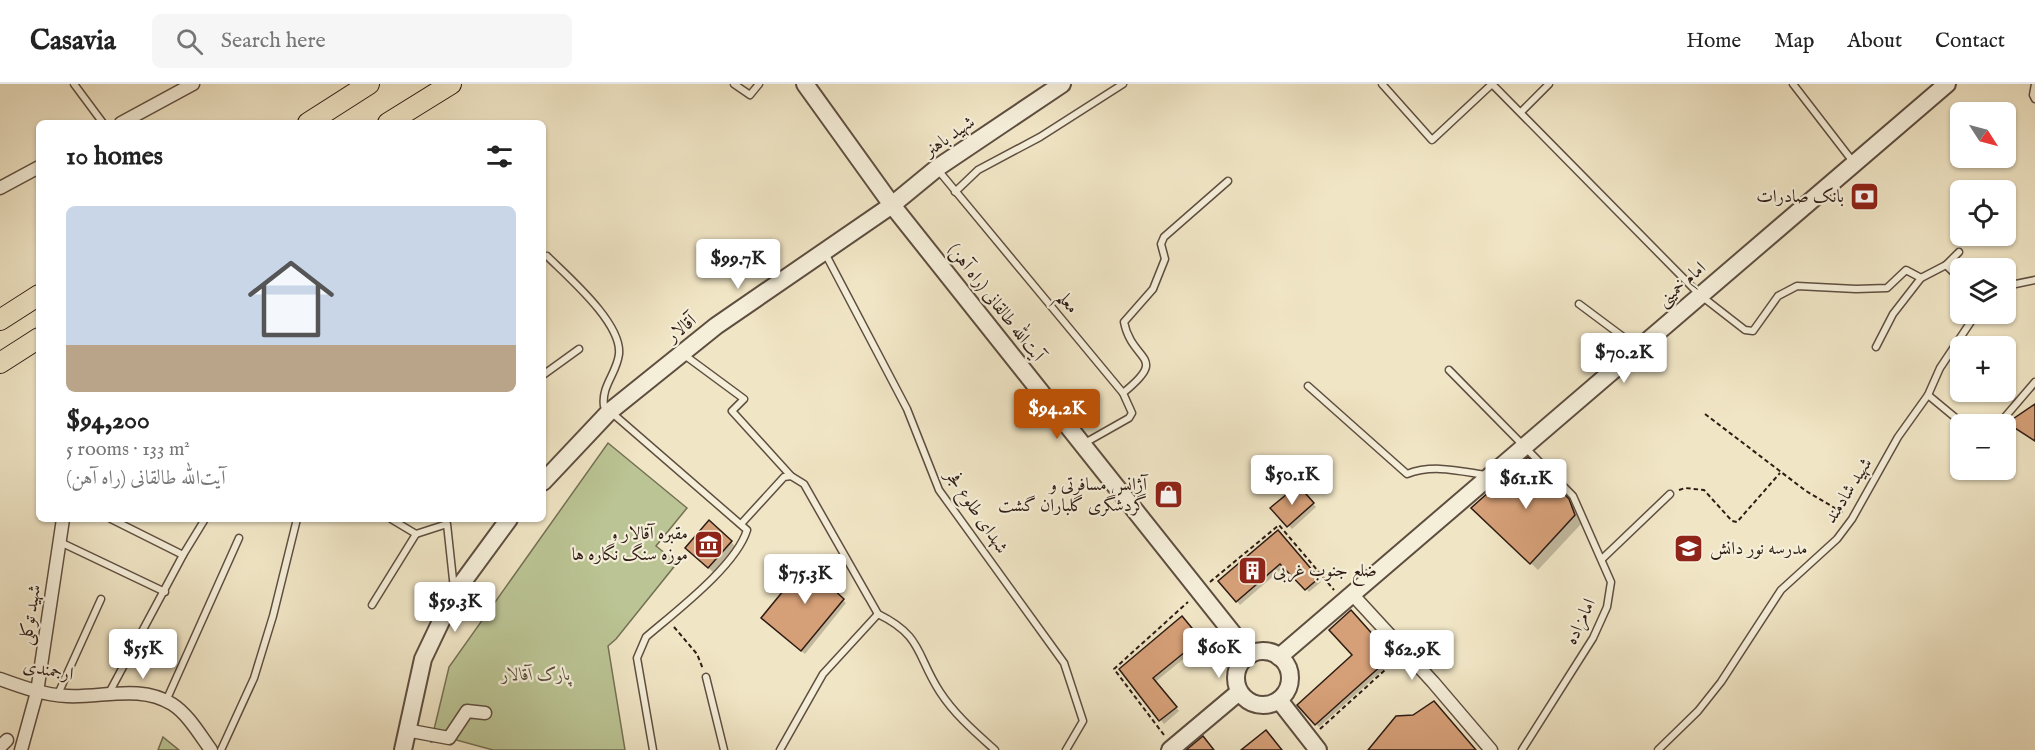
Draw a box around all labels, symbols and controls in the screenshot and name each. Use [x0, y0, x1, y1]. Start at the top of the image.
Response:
search box [152, 14, 572, 68]
text: Casavia [30, 24, 116, 59]
icon: search [173, 25, 206, 58]
text: Search here [221, 27, 326, 55]
text: Home [1686, 28, 1741, 55]
text: Map [1774, 28, 1814, 55]
text: About [1847, 28, 1902, 55]
text: Contact [1935, 28, 2005, 55]
north arrow [1950, 102, 2016, 168]
map controls [1950, 102, 2016, 480]
street label: شهید باهنر [918, 111, 980, 164]
text: 10 homes [66, 140, 163, 173]
icon: filters [483, 140, 516, 173]
button: locate [1950, 180, 2016, 246]
bank icon: بانک صادرات [1849, 181, 1881, 213]
place label: بانک صادرات [1756, 186, 1844, 209]
street label: (راه آهن) آیت‌الله طالقانی [942, 237, 1053, 368]
pin: $99.7K [689, 239, 787, 290]
icon: home [237, 245, 345, 353]
text: $99.7K [710, 246, 766, 271]
street label: امام خمینی [1653, 257, 1713, 315]
button: layers [1950, 258, 2016, 324]
street label: معلم [1047, 287, 1083, 322]
street label: آقالار [661, 309, 703, 349]
pin: $70.2K [1575, 333, 1673, 384]
button: + [1950, 336, 2016, 402]
text: $70.2K [1595, 340, 1653, 365]
pin: $94.2K [1008, 389, 1106, 440]
text: $94.2K [1028, 396, 1086, 421]
text: $94,200 [66, 404, 150, 437]
button: − [1950, 414, 2016, 480]
text: 5 rooms · 133 m² [66, 437, 190, 462]
street label: شهید شادمند [1820, 454, 1878, 528]
pin: $50.1K [1243, 455, 1341, 506]
pin: $61.1K [1477, 459, 1575, 510]
text: $50.1K [1265, 462, 1319, 487]
street label: شهدای طلوع فجر [937, 464, 1013, 560]
text: (راه آهن) آیت‌الله طالقانی [66, 466, 226, 491]
text: $61.1K [1499, 466, 1553, 491]
place label: آژانس مسافرتی و گردشگری گلباران گشت [998, 474, 1149, 518]
shop icon: آژانس مسافرتی و گردشگری گلباران گشت [1152, 479, 1184, 511]
place label: مقبره آقالار و موزه سنگ نگاره ها [572, 523, 688, 567]
museum icon: مقبره آقالار و موزه سنگ نگاره ها [693, 528, 725, 560]
school or university icon: مدرسه نور دانش [1673, 533, 1705, 565]
place label: مدرسه نور دانش [1710, 538, 1808, 561]
pin: $75.3K [756, 554, 854, 605]
building icon: ضلع جنوب غربی [1236, 555, 1268, 587]
place label: ضلع جنوب غربی [1273, 560, 1377, 586]
text: $75.3K [778, 561, 832, 586]
pin: $59.3K [406, 582, 504, 633]
street label: شهید توکلی [15, 583, 47, 647]
text: $59.3K [428, 589, 482, 614]
street label: امامزاده [1560, 595, 1602, 649]
pin: $60K [1183, 628, 1255, 679]
pin: $55K [107, 629, 179, 680]
pin: $62.9K [1363, 630, 1461, 681]
text: $60K [1197, 635, 1241, 660]
text: $55K [123, 636, 163, 661]
text: $62.9K [1384, 637, 1440, 662]
street label: ارجمندی [21, 655, 75, 687]
park label: پارک آقالار [500, 664, 572, 687]

